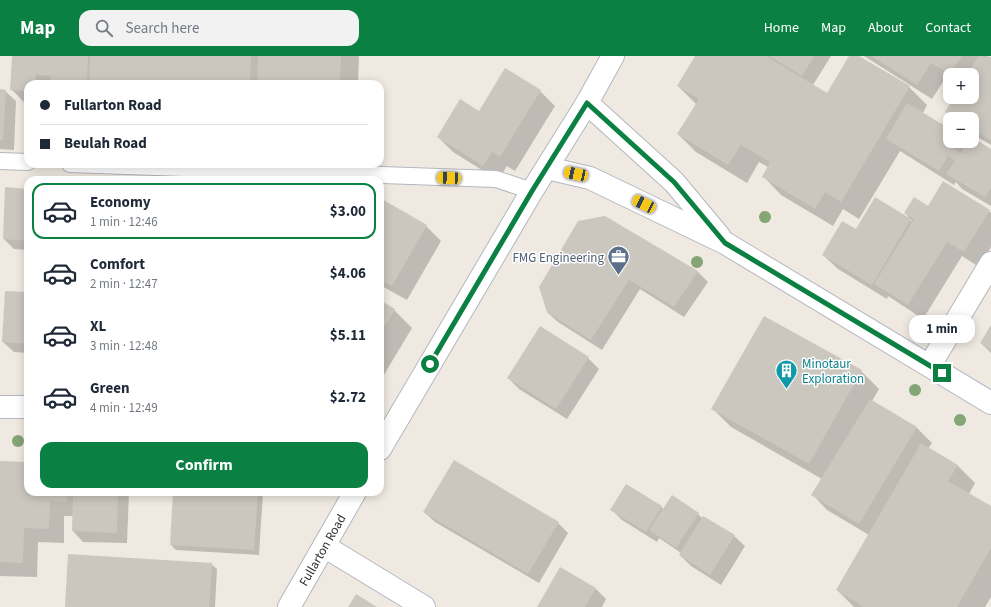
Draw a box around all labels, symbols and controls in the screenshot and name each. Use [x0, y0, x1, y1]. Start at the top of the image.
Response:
search box [79, 10, 359, 46]
text: Map [20, 15, 55, 42]
icon: search [93, 17, 115, 39]
text: Search here [125, 18, 199, 39]
text: Home [764, 18, 799, 38]
text: Map [821, 18, 846, 38]
text: About [868, 18, 903, 38]
text: Contact [925, 18, 971, 38]
map controls [943, 68, 979, 148]
button: + [943, 68, 979, 104]
text: Fullarton Road [64, 95, 162, 116]
button: − [943, 112, 979, 148]
text: Beulah Road [64, 133, 147, 154]
car [563, 166, 589, 182]
car [437, 172, 461, 184]
text: Economy [90, 192, 151, 213]
icon: car [42, 193, 78, 229]
car [631, 193, 657, 215]
text: $3.00 [330, 201, 366, 222]
text: 1 min · 12:46 [90, 213, 158, 231]
office icon: FMG Engineering [606, 244, 632, 277]
place label: FMG Engineering [512, 249, 604, 267]
text: Comfort [90, 254, 145, 275]
icon: car [42, 255, 78, 291]
text: $4.06 [330, 263, 366, 284]
text: 2 min · 12:47 [90, 275, 158, 293]
callout: 1 min [909, 315, 975, 343]
text: XL [90, 316, 106, 337]
icon: car [42, 317, 78, 353]
text: 1 min [926, 320, 958, 338]
text: $5.11 [330, 325, 366, 346]
text: 3 min · 12:48 [90, 337, 158, 355]
route start [421, 355, 439, 373]
place label: Minotaur Exploration [802, 355, 864, 388]
building icon: Minotaur Exploration [774, 357, 800, 390]
route end [933, 364, 951, 382]
text: Green [90, 378, 130, 399]
icon: car [42, 379, 78, 415]
text: $2.72 [330, 387, 366, 408]
text: 4 min · 12:49 [90, 399, 158, 417]
button: Confirm [40, 442, 368, 488]
street label: Fullarton Road [295, 511, 350, 589]

